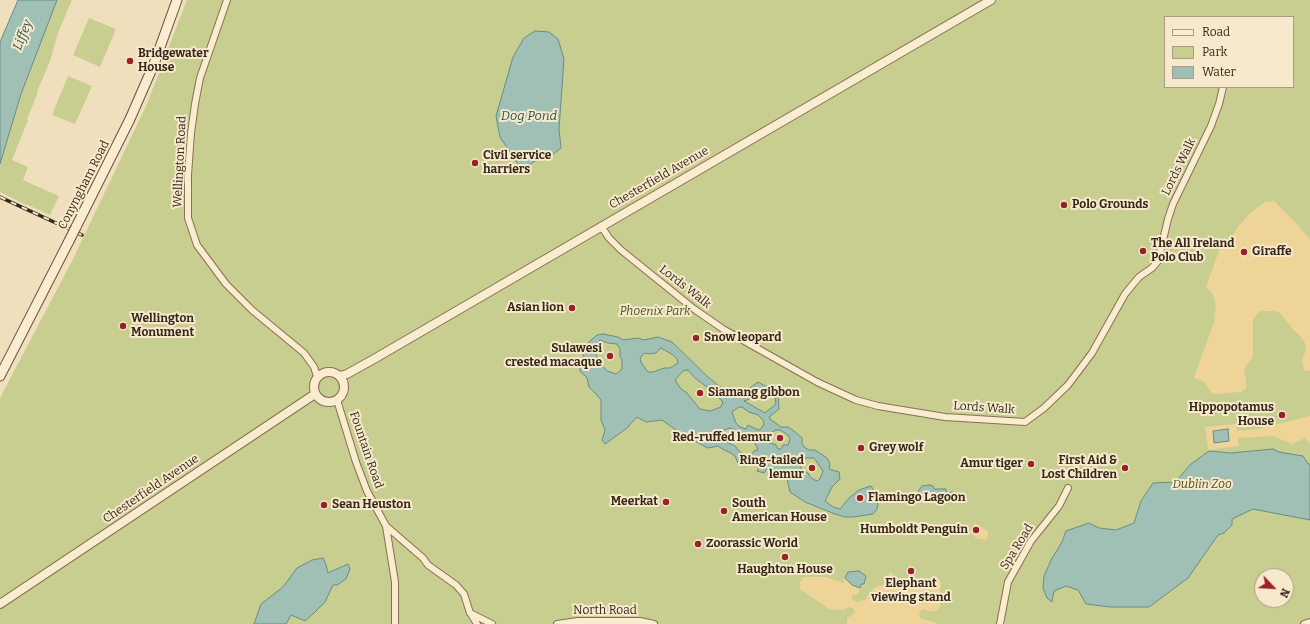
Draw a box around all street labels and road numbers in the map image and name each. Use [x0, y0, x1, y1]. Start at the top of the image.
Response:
street label: Wellington Road [170, 116, 190, 208]
street label: Lords Walk [1159, 136, 1199, 198]
street label: Conyngham Road [55, 138, 113, 232]
street label: Chesterfield Avenue [607, 144, 711, 212]
street label: Lords Walk [656, 262, 714, 312]
street label: Lords Walk [953, 399, 1015, 417]
street label: Fountain Road [346, 410, 386, 490]
street label: Chesterfield Avenue [100, 452, 202, 526]
street label: Spa Road [997, 521, 1037, 573]
street label: North Road [573, 604, 637, 618]

